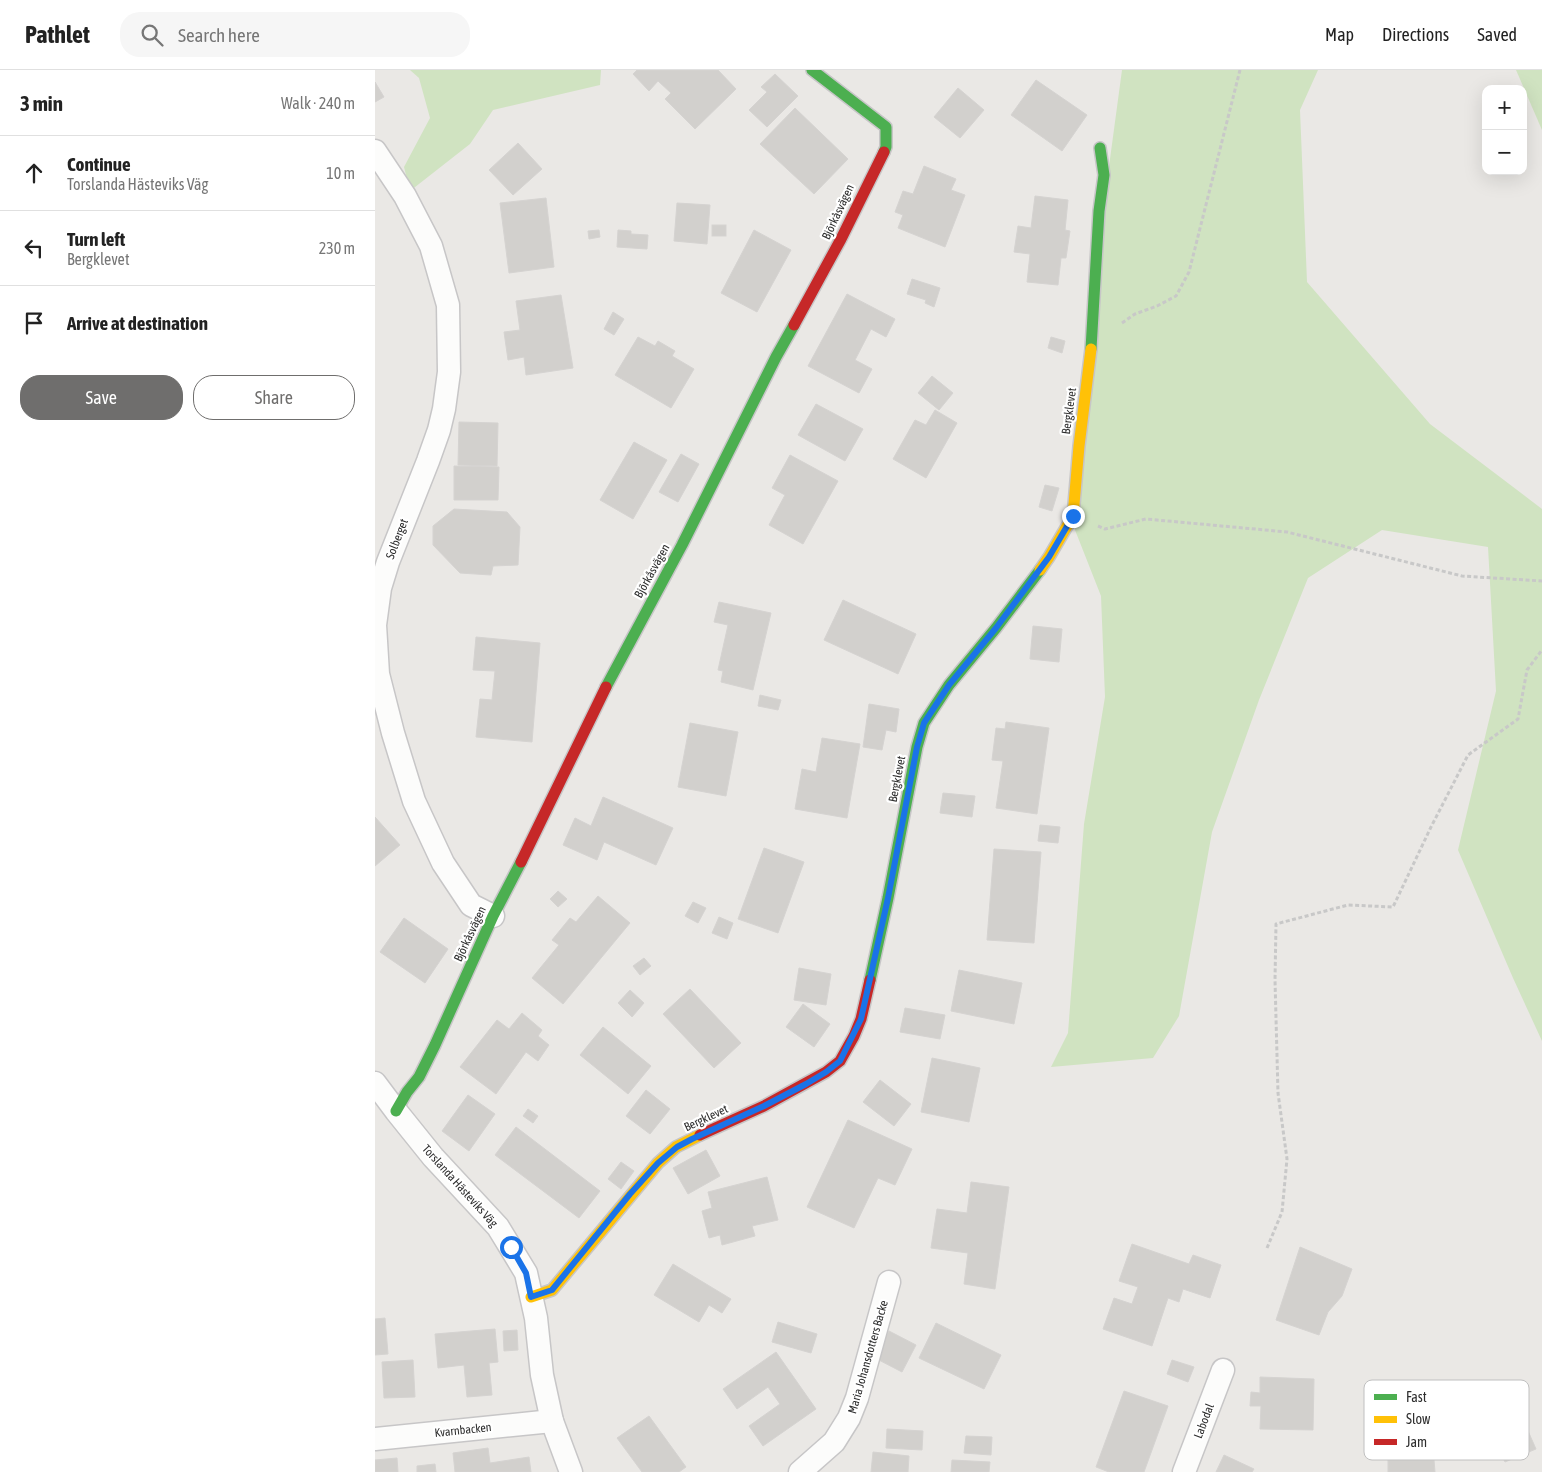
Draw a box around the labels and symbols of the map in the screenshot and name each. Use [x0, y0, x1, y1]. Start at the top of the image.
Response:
street label: Björkåsvägen [819, 182, 857, 242]
street label: Bergklevet [1059, 386, 1079, 435]
route end [1062, 505, 1085, 528]
street label: Solberget [383, 516, 411, 561]
street label: Björkåsvägen [631, 542, 673, 600]
street label: Bergklevet [886, 754, 908, 803]
street label: Björkåsvägen [451, 904, 489, 964]
street label: Bergklevet [682, 1102, 731, 1134]
street label: Torslanda Hästeviks Väg [419, 1142, 501, 1231]
route start [500, 1236, 523, 1259]
street label: Maria Johansdotters Backe [845, 1299, 891, 1415]
legend [1364, 1380, 1529, 1460]
text: Fast [1406, 1389, 1427, 1405]
street label: Labodal [1191, 1401, 1217, 1440]
text: Slow [1406, 1411, 1431, 1427]
street label: Kvarnbacken [434, 1420, 492, 1440]
text: Jam [1406, 1434, 1427, 1450]

